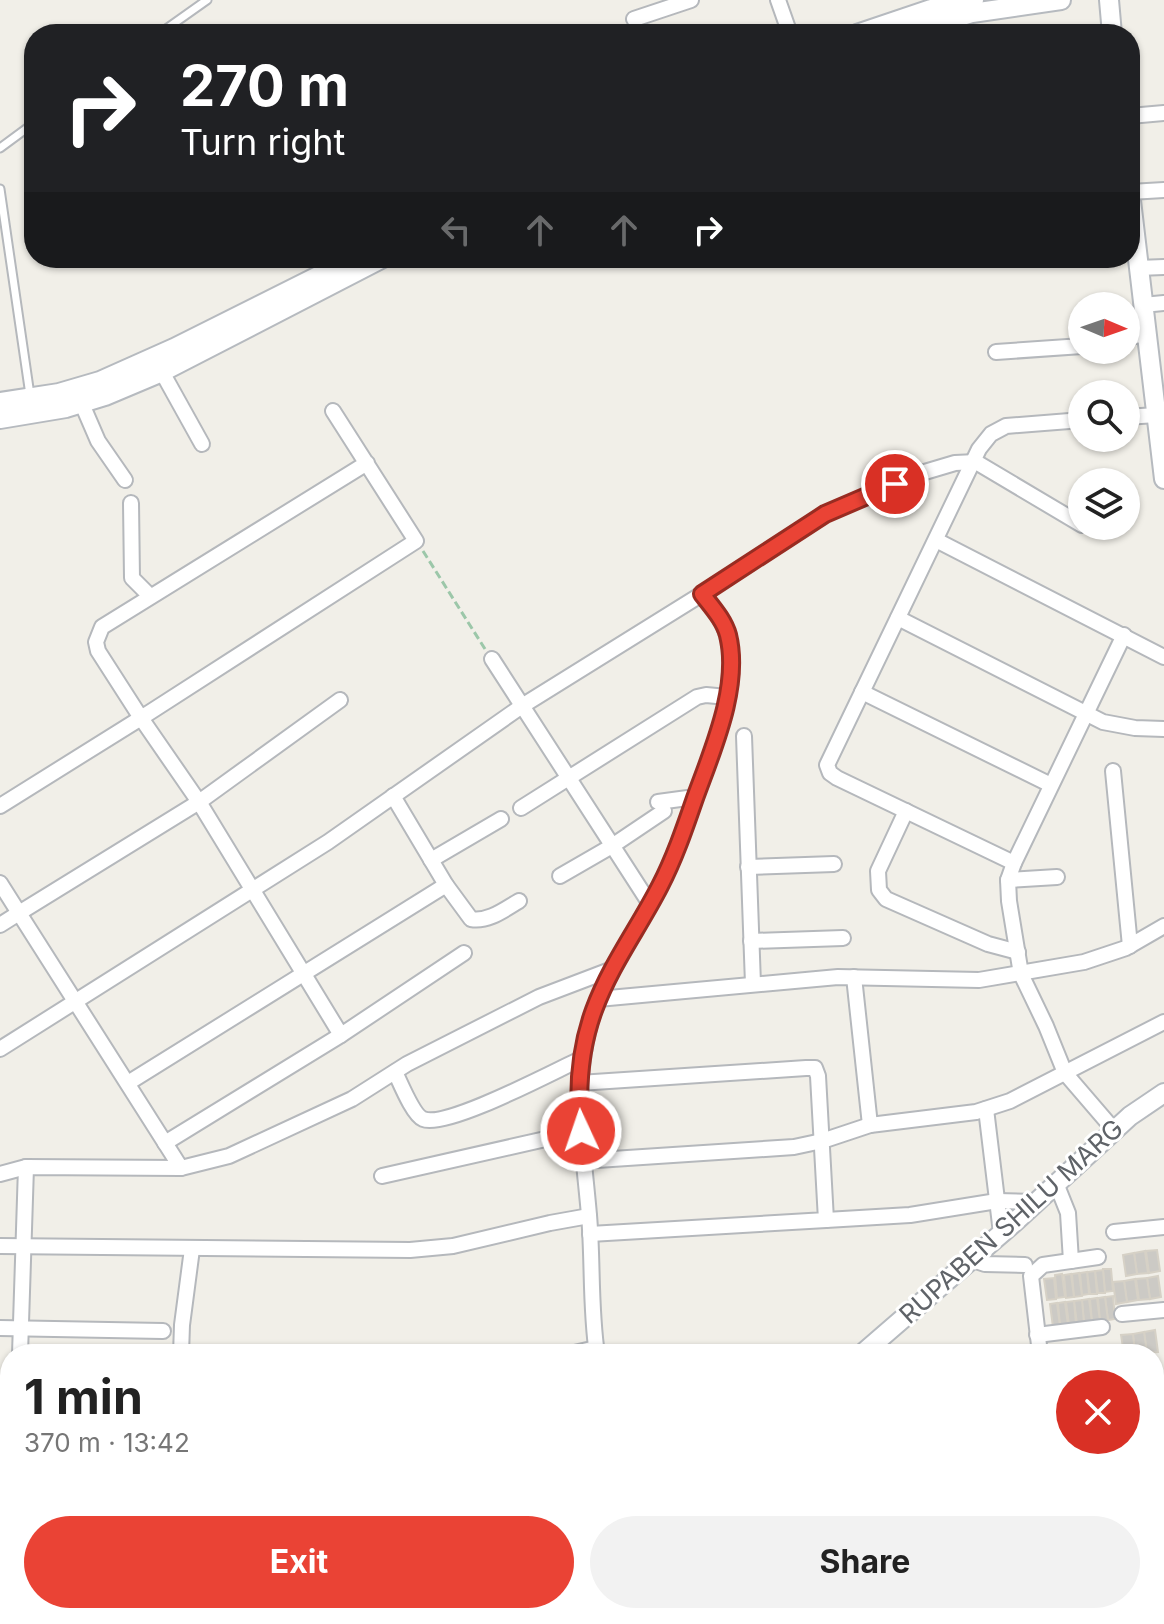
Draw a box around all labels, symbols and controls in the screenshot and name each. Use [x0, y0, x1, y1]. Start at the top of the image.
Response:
text: 270 m [180, 52, 349, 120]
icon: right [48, 56, 152, 160]
text: Turn right [180, 120, 345, 164]
icon: left [434, 208, 478, 252]
icon: ahead [518, 208, 562, 252]
icon: ahead [602, 208, 646, 252]
icon: right [686, 208, 730, 252]
north arrow [1068, 292, 1140, 364]
map controls [1068, 292, 1140, 540]
button: search [1068, 380, 1140, 452]
pin [861, 450, 929, 518]
icon: arrive [873, 462, 917, 506]
button: layers [1068, 468, 1140, 540]
position arrow [539, 1089, 623, 1173]
street label: RUPABEN SHILU MARG [893, 1112, 1129, 1330]
text: 1 min [24, 1367, 143, 1426]
button: close [1056, 1370, 1140, 1454]
text: 370 m · 13:42 [24, 1427, 190, 1458]
button: Exit [24, 1516, 574, 1608]
button: Share [590, 1516, 1140, 1608]

